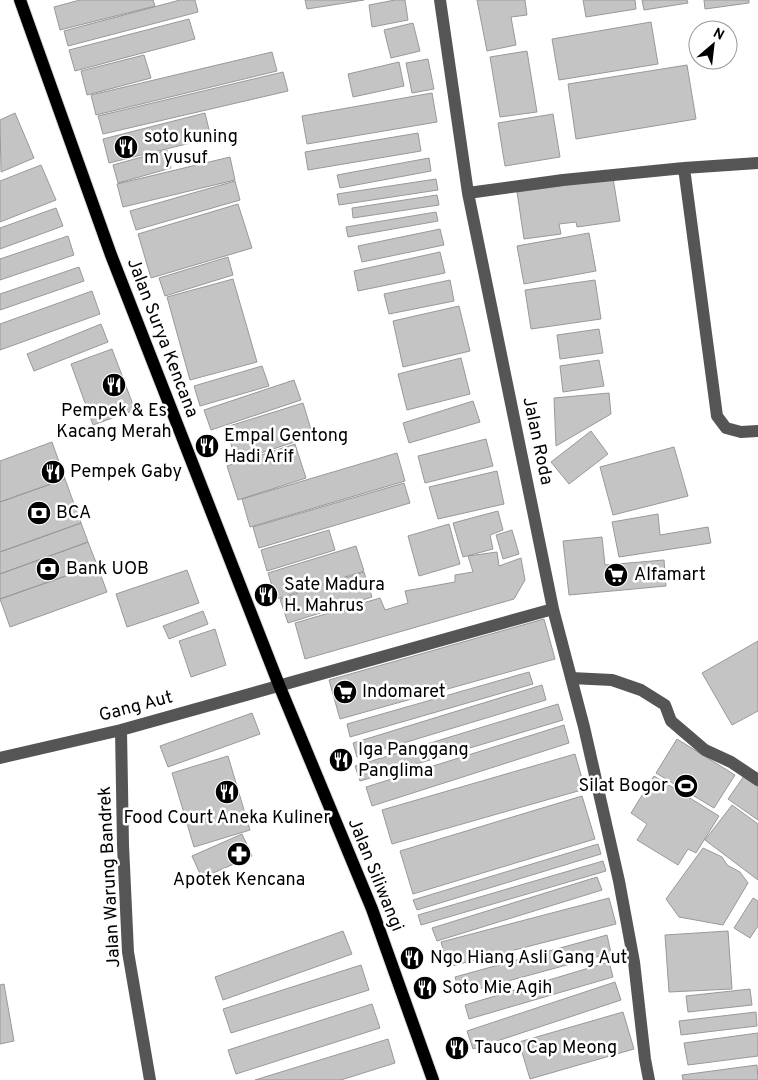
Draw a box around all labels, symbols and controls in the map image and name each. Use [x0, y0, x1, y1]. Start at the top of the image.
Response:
north arrow [688, 20, 738, 70]
text: N [710, 25, 727, 45]
place label: soto kuning m yusuf [144, 126, 238, 170]
restaurant icon: soto kuning m yusuf [113, 134, 139, 160]
street label: Jalan Surya Kencana [121, 255, 203, 421]
restaurant icon: Pempek & Es Kacang Merah [101, 372, 127, 398]
street label: Jalan Roda [516, 395, 558, 487]
place label: Pempek & Es Kacang Merah [56, 400, 172, 444]
place label: Empal Gentong Hadi Arif [224, 425, 348, 469]
restaurant icon: Empal Gentong Hadi Arif [194, 433, 220, 459]
restaurant icon: Pempek Gaby [40, 459, 66, 485]
place label: Pempek Gaby [70, 461, 182, 484]
bank icon: BCA [26, 500, 52, 526]
place label: BCA [56, 502, 91, 525]
bank icon: Bank UOB [35, 556, 61, 582]
place label: Bank UOB [66, 558, 149, 581]
supermarket icon: Alfamart [603, 562, 629, 588]
place label: Alfamart [634, 564, 706, 587]
place label: Sate Madura H. Mahrus [284, 574, 385, 618]
restaurant icon: Sate Madura H. Mahrus [253, 582, 279, 608]
supermarket icon: Indomaret [332, 679, 358, 705]
place label: Indomaret [362, 681, 445, 704]
street label: Gang Aut [97, 686, 175, 728]
place label: Iga Panggang Panglima [358, 739, 469, 783]
restaurant icon: Iga Panggang Panglima [328, 747, 354, 773]
sports icon: Silat Bogor [673, 773, 699, 799]
place label: Silat Bogor [578, 775, 668, 798]
restaurant icon: Food Court Aneka Kuliner [214, 779, 240, 805]
street label: Jalan Warung Bandrek [94, 786, 126, 968]
place label: Food Court Aneka Kuliner [124, 807, 330, 830]
street label: Jalan Siliwangi [342, 815, 408, 935]
pharmacy icon: Apotek Kencana [226, 841, 252, 867]
place label: Apotek Kencana [173, 869, 305, 892]
restaurant icon: Ngo Hiang Asli Gang Aut [399, 945, 425, 971]
place label: Ngo Hiang Asli Gang Aut [430, 947, 627, 970]
restaurant icon: Soto Mie Agih [412, 975, 438, 1001]
place label: Soto Mie Agih [442, 977, 552, 1000]
restaurant icon: Tauco Cap Meong [444, 1035, 470, 1061]
place label: Tauco Cap Meong [474, 1037, 617, 1060]

